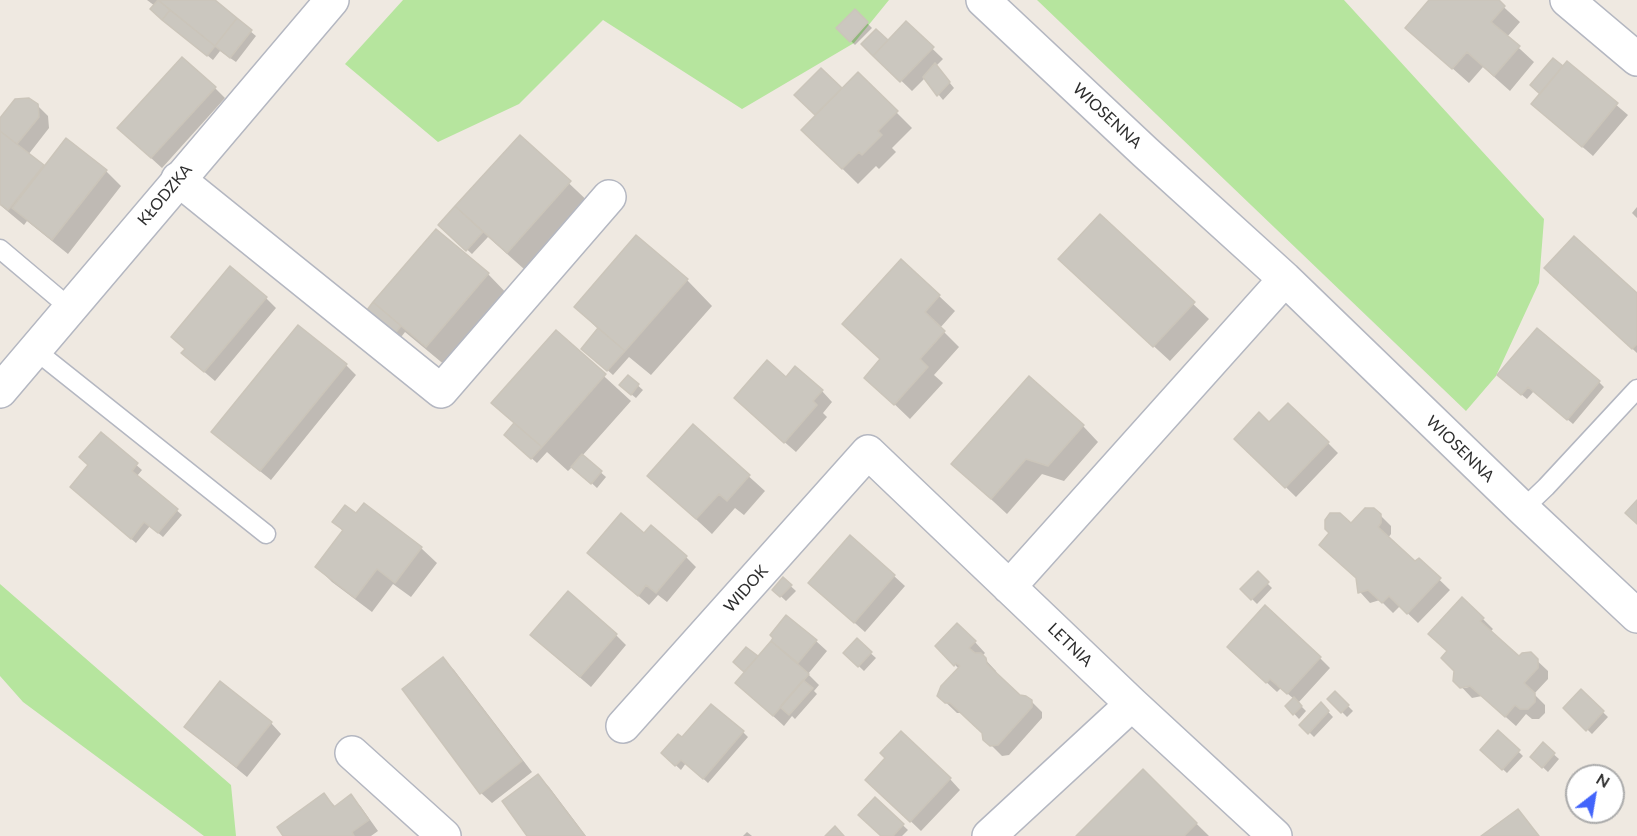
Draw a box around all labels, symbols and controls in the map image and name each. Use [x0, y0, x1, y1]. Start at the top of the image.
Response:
street label: WIOSENNA [1069, 79, 1145, 153]
street label: KŁODZKA [134, 160, 196, 230]
street label: WIOSENNA [1422, 412, 1498, 486]
street label: WIDOK [720, 562, 772, 616]
street label: LETNIA [1044, 619, 1096, 671]
north arrow [1565, 764, 1625, 824]
text: N [1593, 769, 1614, 791]

